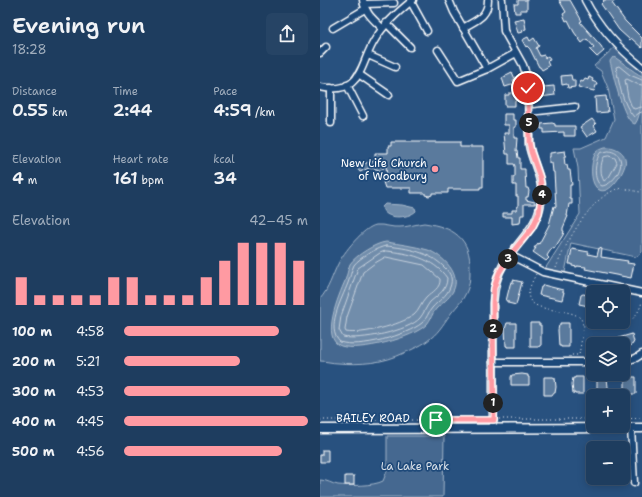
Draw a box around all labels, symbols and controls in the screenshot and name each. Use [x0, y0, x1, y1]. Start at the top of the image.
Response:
text: Evening run [12, 11, 145, 40]
button: share [266, 13, 308, 55]
text: 18:28 [12, 41, 47, 58]
pin [511, 71, 545, 105]
icon: check [517, 77, 539, 99]
text: Distance [12, 84, 57, 99]
text: Time [113, 84, 138, 99]
text: Pace [213, 84, 238, 99]
text: 0.55 [12, 99, 48, 121]
text: 2:44 [113, 99, 153, 121]
text: 4:59 [213, 99, 252, 121]
text: km [48, 105, 68, 120]
text: /km [252, 105, 275, 120]
pin: 5 [519, 113, 539, 133]
text: 5 [526, 115, 532, 130]
text: Elevation [12, 152, 61, 167]
text: Heart rate [113, 152, 169, 167]
text: kcal [213, 152, 235, 167]
place label: New Life Church of Woodbury [341, 156, 427, 184]
marker: New Life Church of Woodbury [430, 164, 440, 174]
text: 4 [12, 167, 24, 189]
text: 161 [113, 167, 138, 189]
text: 34 [213, 167, 237, 189]
text: m [24, 173, 37, 188]
text: bpm [138, 173, 164, 188]
pin: 4 [532, 185, 552, 205]
text: 4 [538, 187, 546, 202]
text: Elevation [12, 212, 70, 229]
text: 42–45 m [249, 212, 308, 229]
pin: 3 [498, 249, 518, 269]
text: 3 [504, 251, 512, 266]
map controls [586, 285, 630, 485]
button: locate [586, 285, 630, 329]
pin: 2 [483, 319, 503, 339]
text: 2 [489, 321, 497, 336]
text: 100 m [12, 323, 52, 340]
text: 4:58 [76, 323, 105, 340]
button: layers [586, 337, 630, 381]
text: 200 m [12, 353, 55, 370]
text: 5:21 [76, 353, 100, 370]
text: 300 m [12, 383, 56, 400]
text: 4:53 [76, 383, 104, 400]
button: + [586, 389, 630, 433]
pin: 1 [483, 393, 503, 413]
text: 1 [490, 395, 496, 410]
pin [419, 403, 453, 437]
icon: arrive [425, 409, 447, 431]
street label: BAILEY ROAD [336, 411, 410, 426]
text: 400 m [12, 413, 56, 430]
text: 4:45 [76, 413, 104, 430]
button: − [586, 441, 630, 485]
text: 500 m [12, 443, 55, 460]
text: 4:56 [76, 443, 105, 460]
park label: La Lake Park [381, 459, 449, 474]

